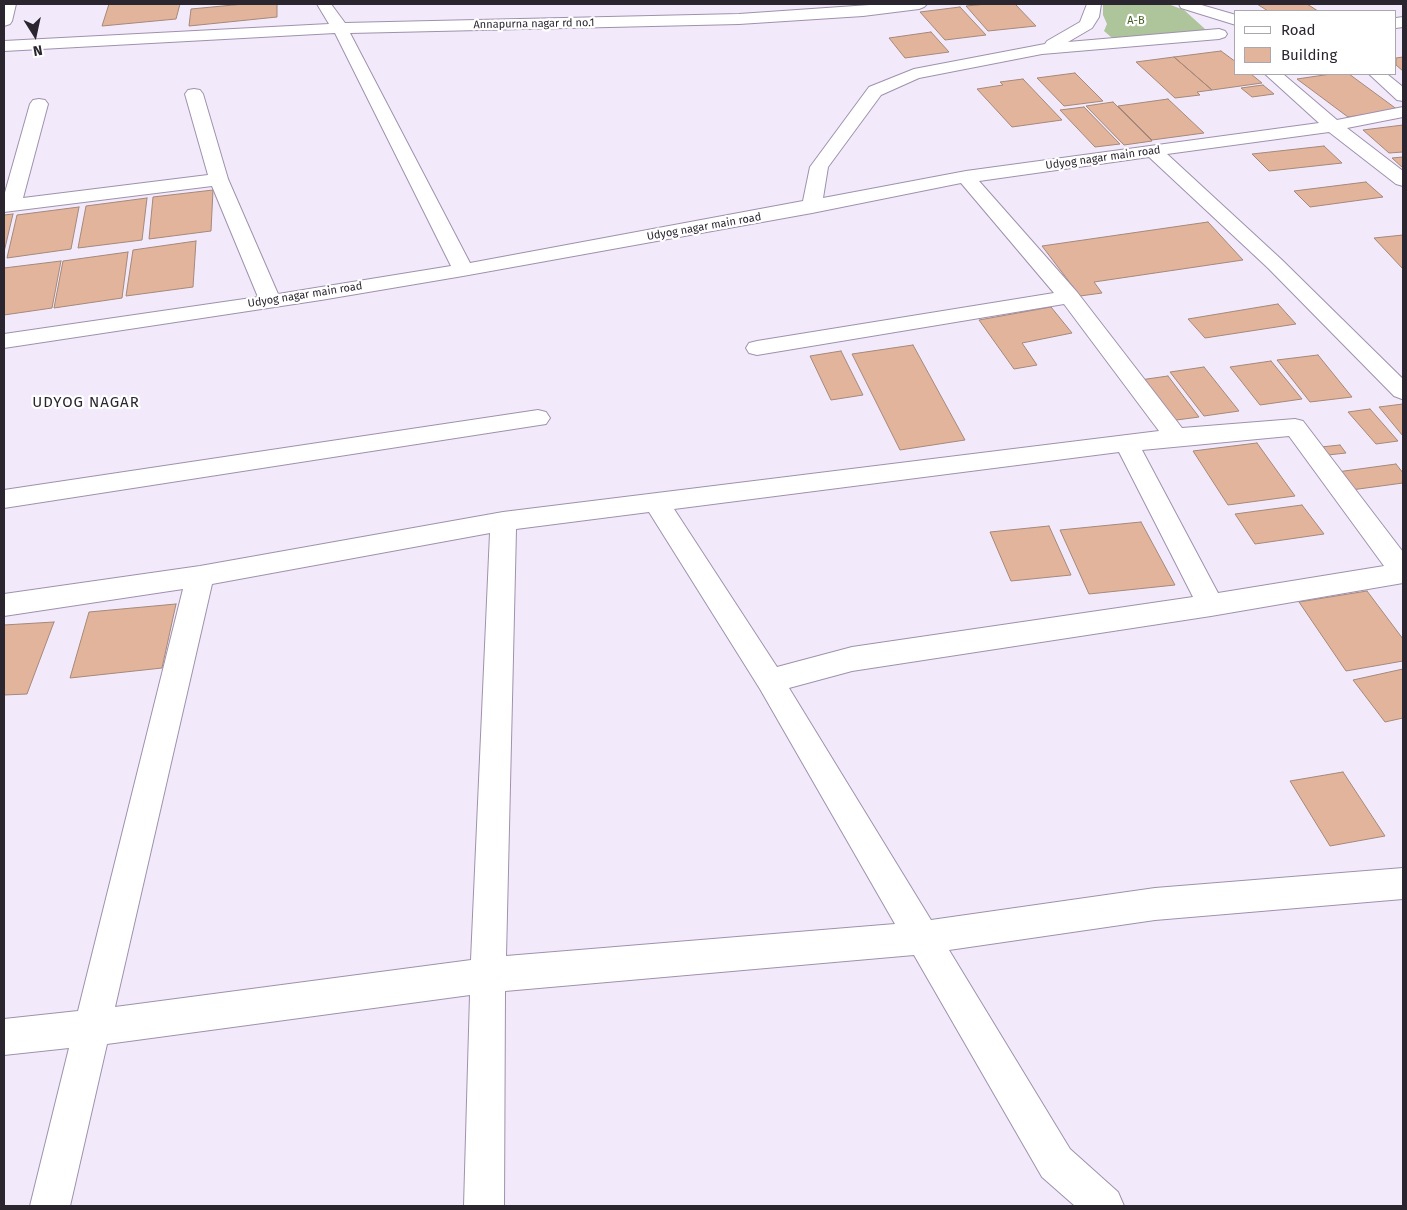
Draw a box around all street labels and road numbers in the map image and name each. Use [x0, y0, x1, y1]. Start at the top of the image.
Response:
street label: Annapurna nagar rd no.1 [473, 16, 595, 32]
street label: Udyog nagar main road [1045, 143, 1161, 173]
street label: Udyog nagar main road [646, 210, 762, 244]
street label: Udyog nagar main road [247, 279, 363, 311]

